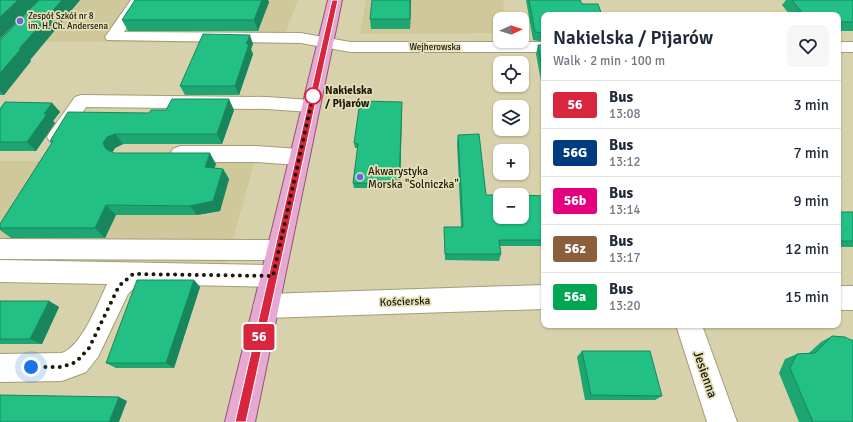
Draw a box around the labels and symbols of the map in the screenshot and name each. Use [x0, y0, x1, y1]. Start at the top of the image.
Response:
place label: Zespół Szkół nr 8 im. H. Ch. Andersena [28, 11, 108, 32]
north arrow [493, 12, 529, 48]
marker: Zespół Szkół nr 8 im. H. Ch. Andersena [15, 16, 25, 26]
street label: Wejherowska [410, 42, 461, 53]
place label: Nakielska / Pijarów [325, 84, 373, 110]
marker: Nakielska / Pijarów [304, 87, 322, 105]
place label: Akwarystyka Morska "Solniczka" [368, 165, 459, 191]
marker: Akwarystyka Morska "Solniczka" [355, 172, 365, 182]
street label: Kościerska [379, 294, 431, 309]
line badge: 56 [241, 324, 277, 350]
street label: Jesienna [690, 349, 721, 400]
your location [21, 357, 41, 377]

